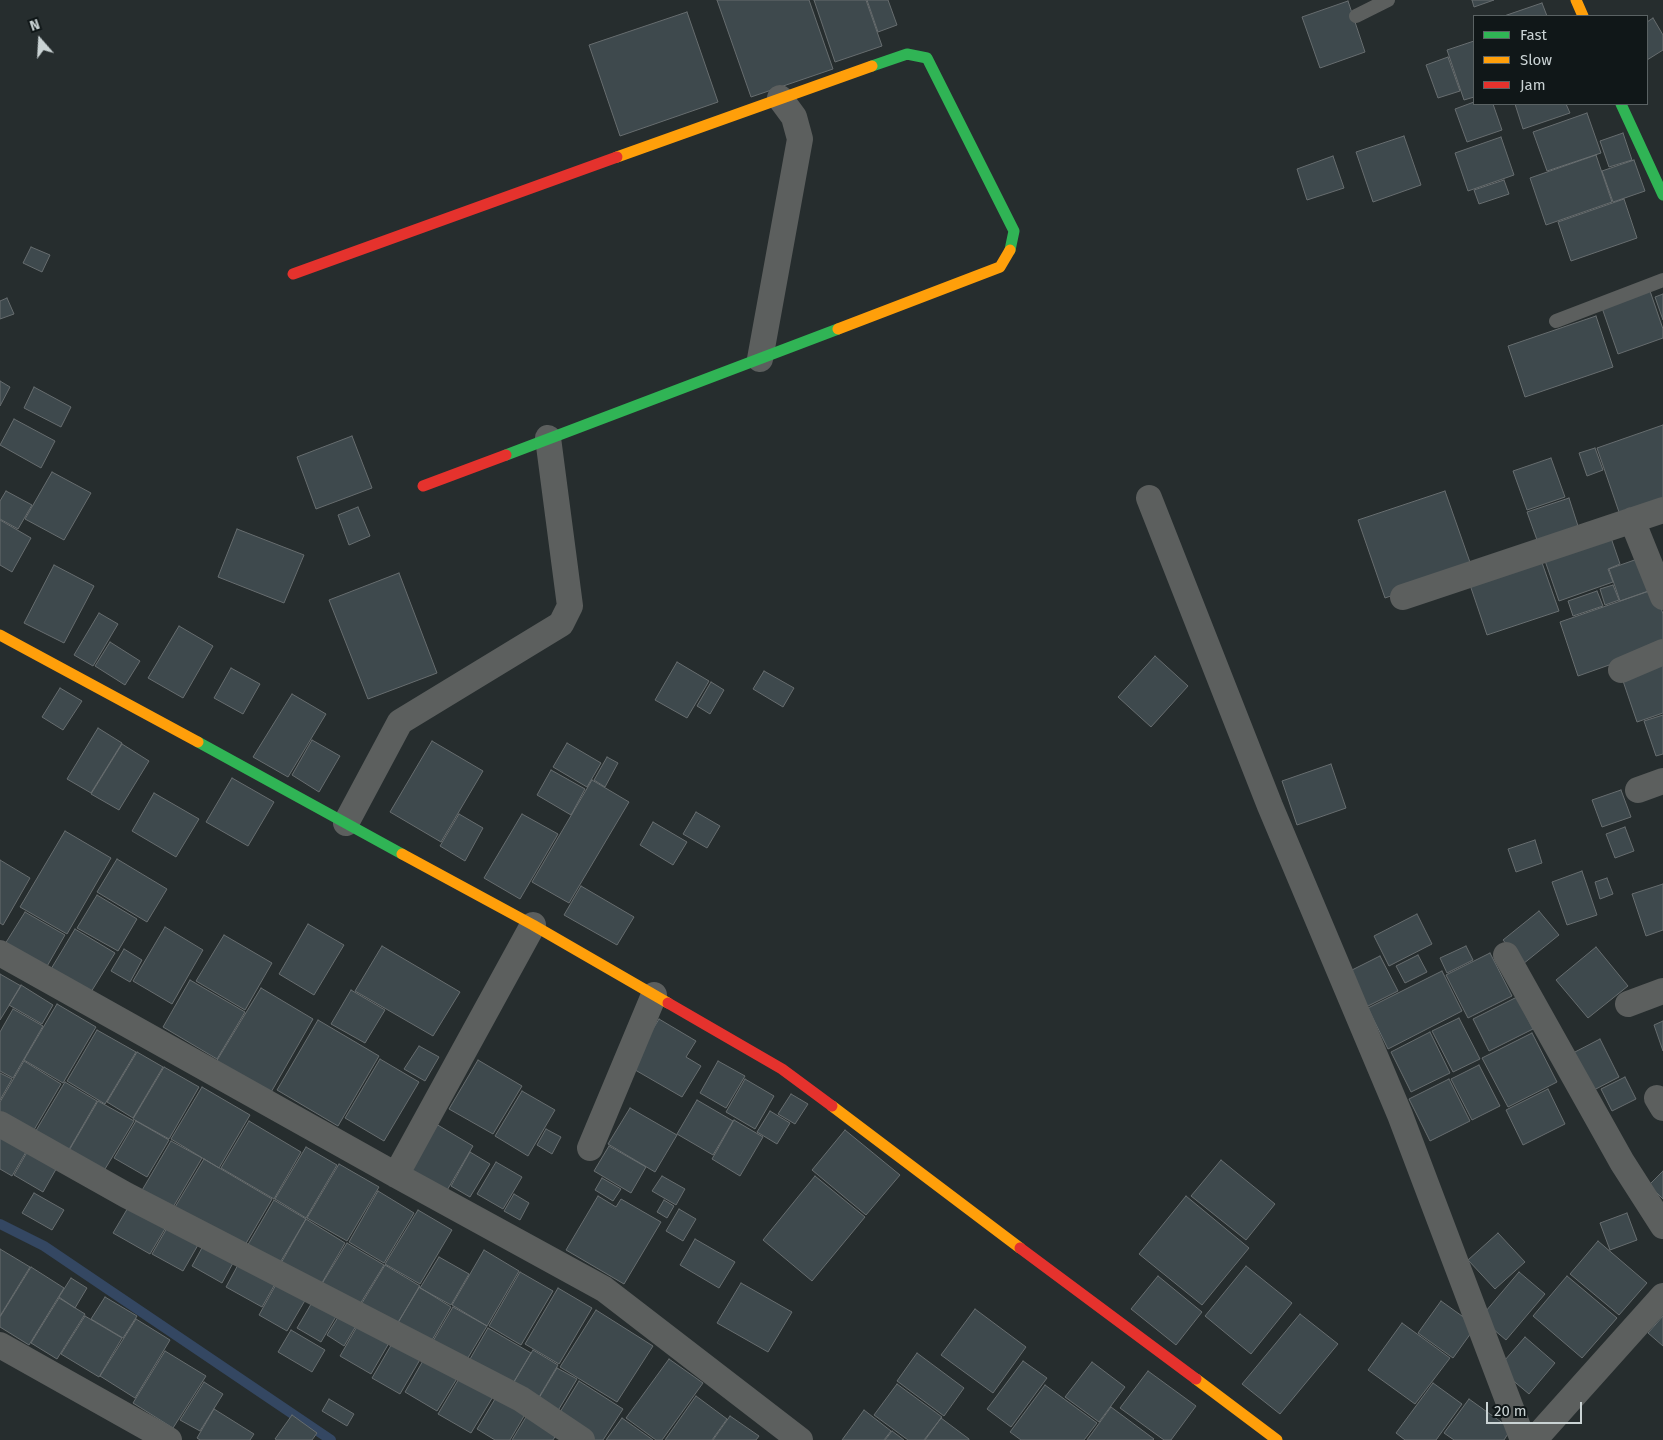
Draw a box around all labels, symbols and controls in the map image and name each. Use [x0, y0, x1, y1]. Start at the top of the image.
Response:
north arrow [15, 15, 65, 65]
legend [1473, 15, 1648, 105]
text: N [28, 16, 42, 35]
text: Fast [1520, 26, 1547, 44]
text: Slow [1520, 51, 1552, 69]
text: Jam [1520, 76, 1546, 94]
scale bar [1488, 1392, 1584, 1424]
text: 20 m [1494, 1402, 1527, 1420]

